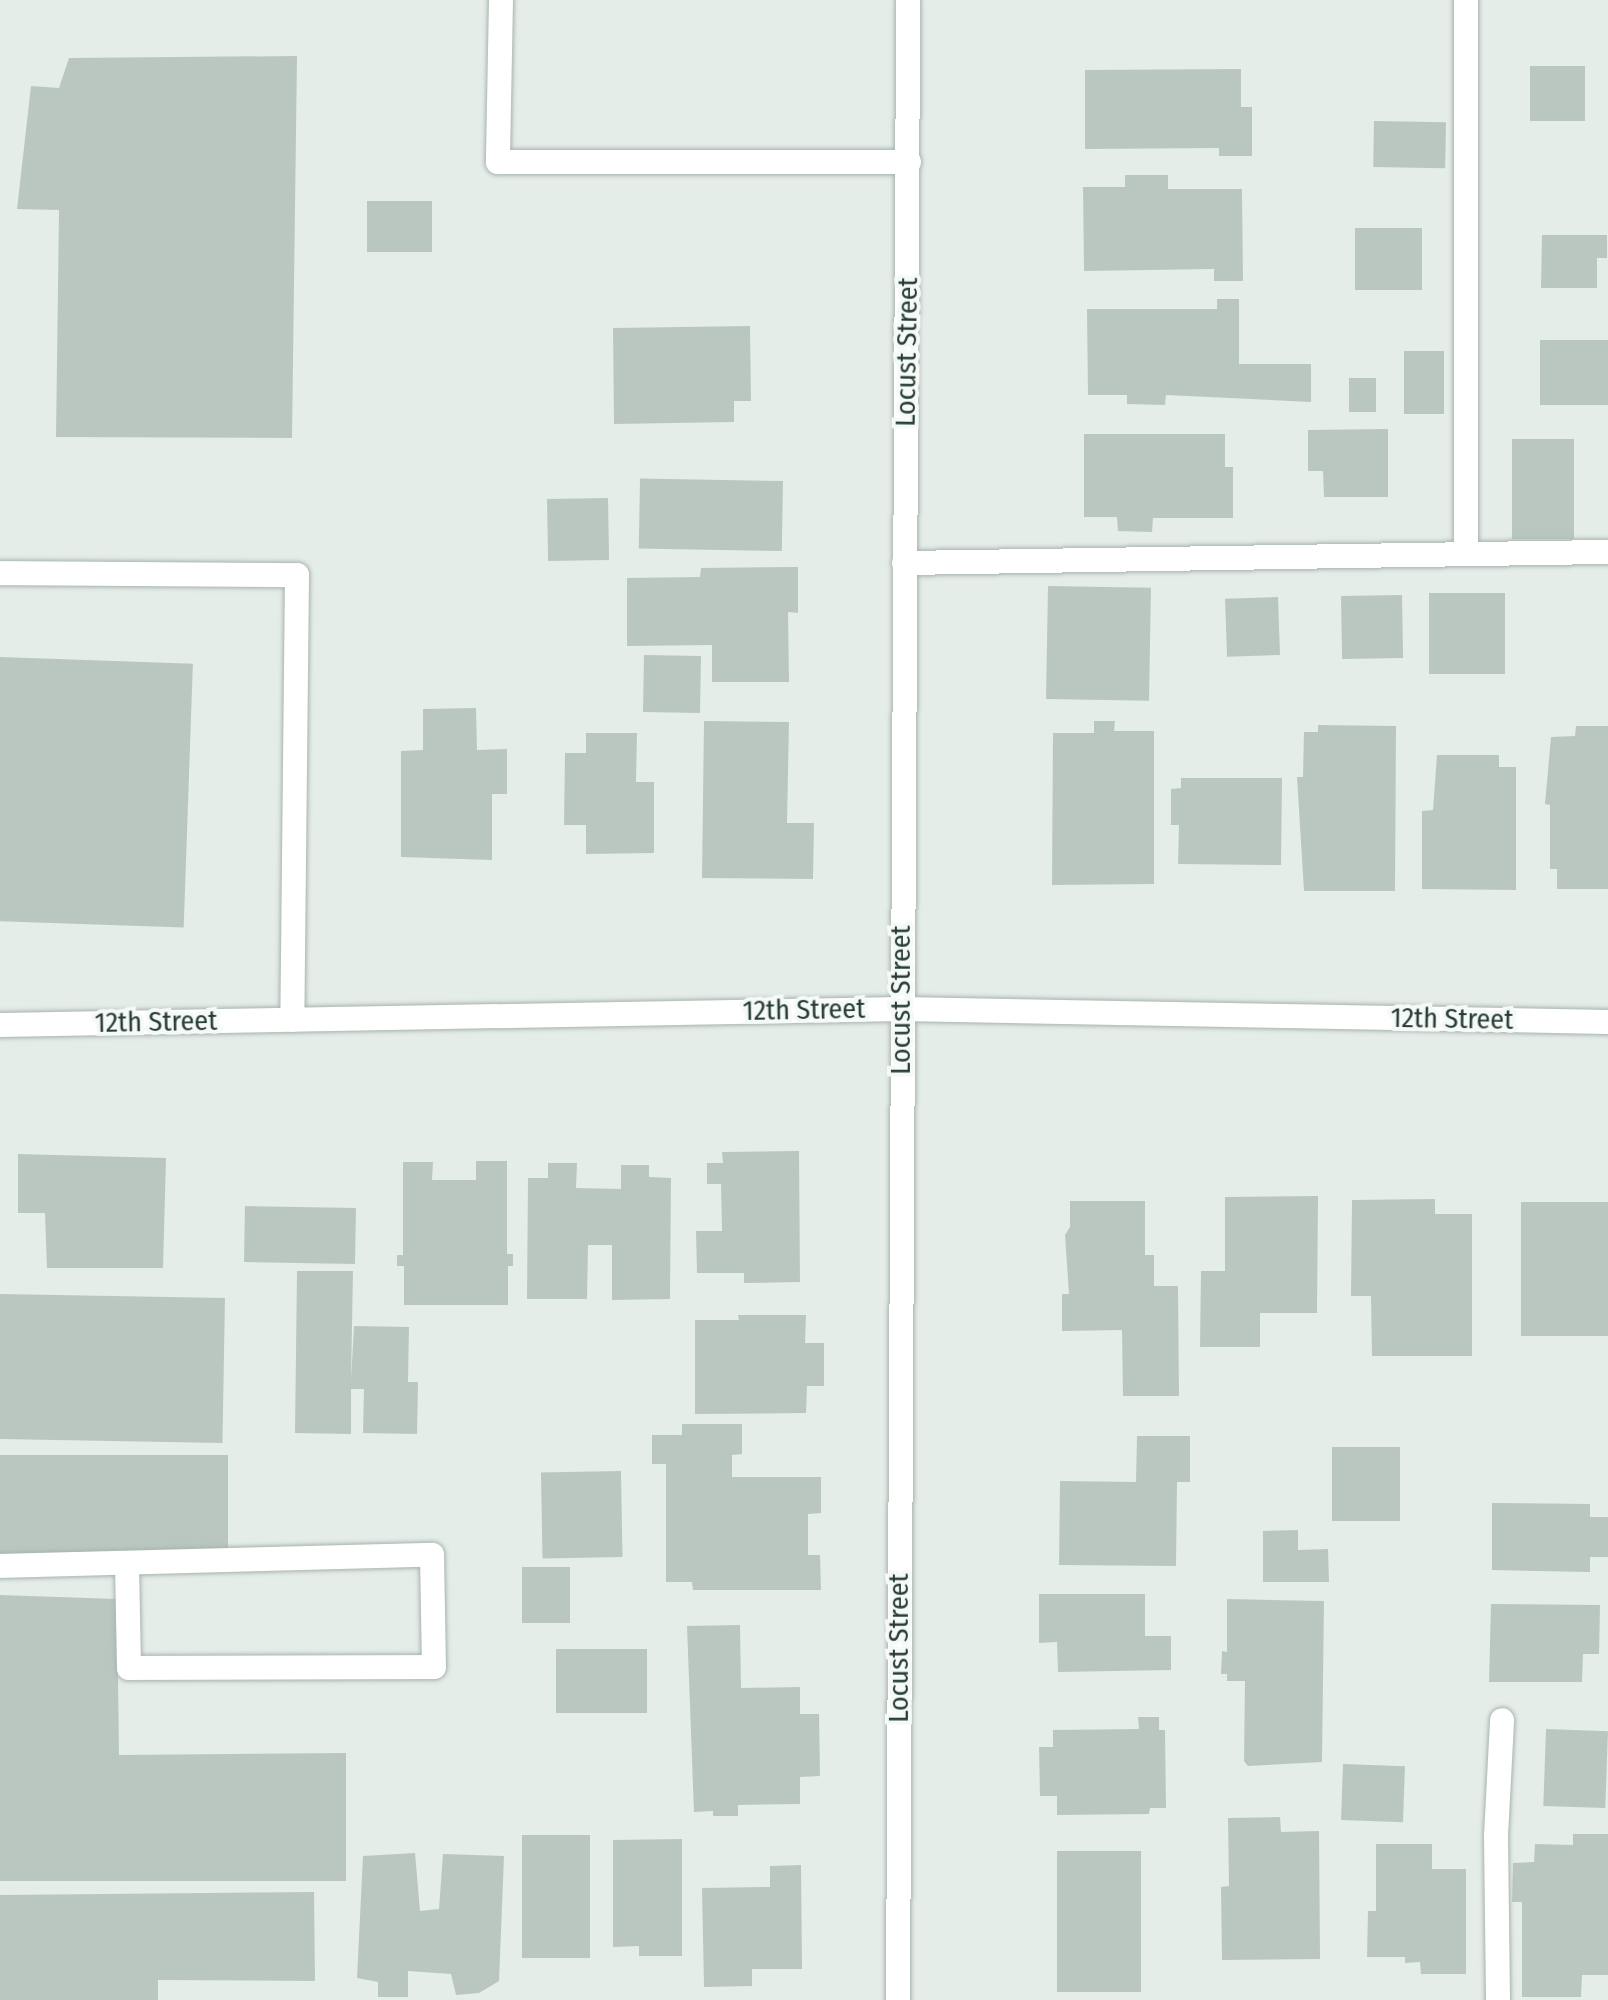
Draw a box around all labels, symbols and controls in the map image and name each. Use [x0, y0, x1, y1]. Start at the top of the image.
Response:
street label: Locust Street [889, 277, 925, 427]
street label: Locust Street [884, 925, 918, 1075]
street label: 12th Street [742, 992, 866, 1028]
street label: 12th Street [1390, 1001, 1514, 1037]
street label: 12th Street [94, 1004, 218, 1040]
street label: Locust Street [882, 1573, 916, 1723]

